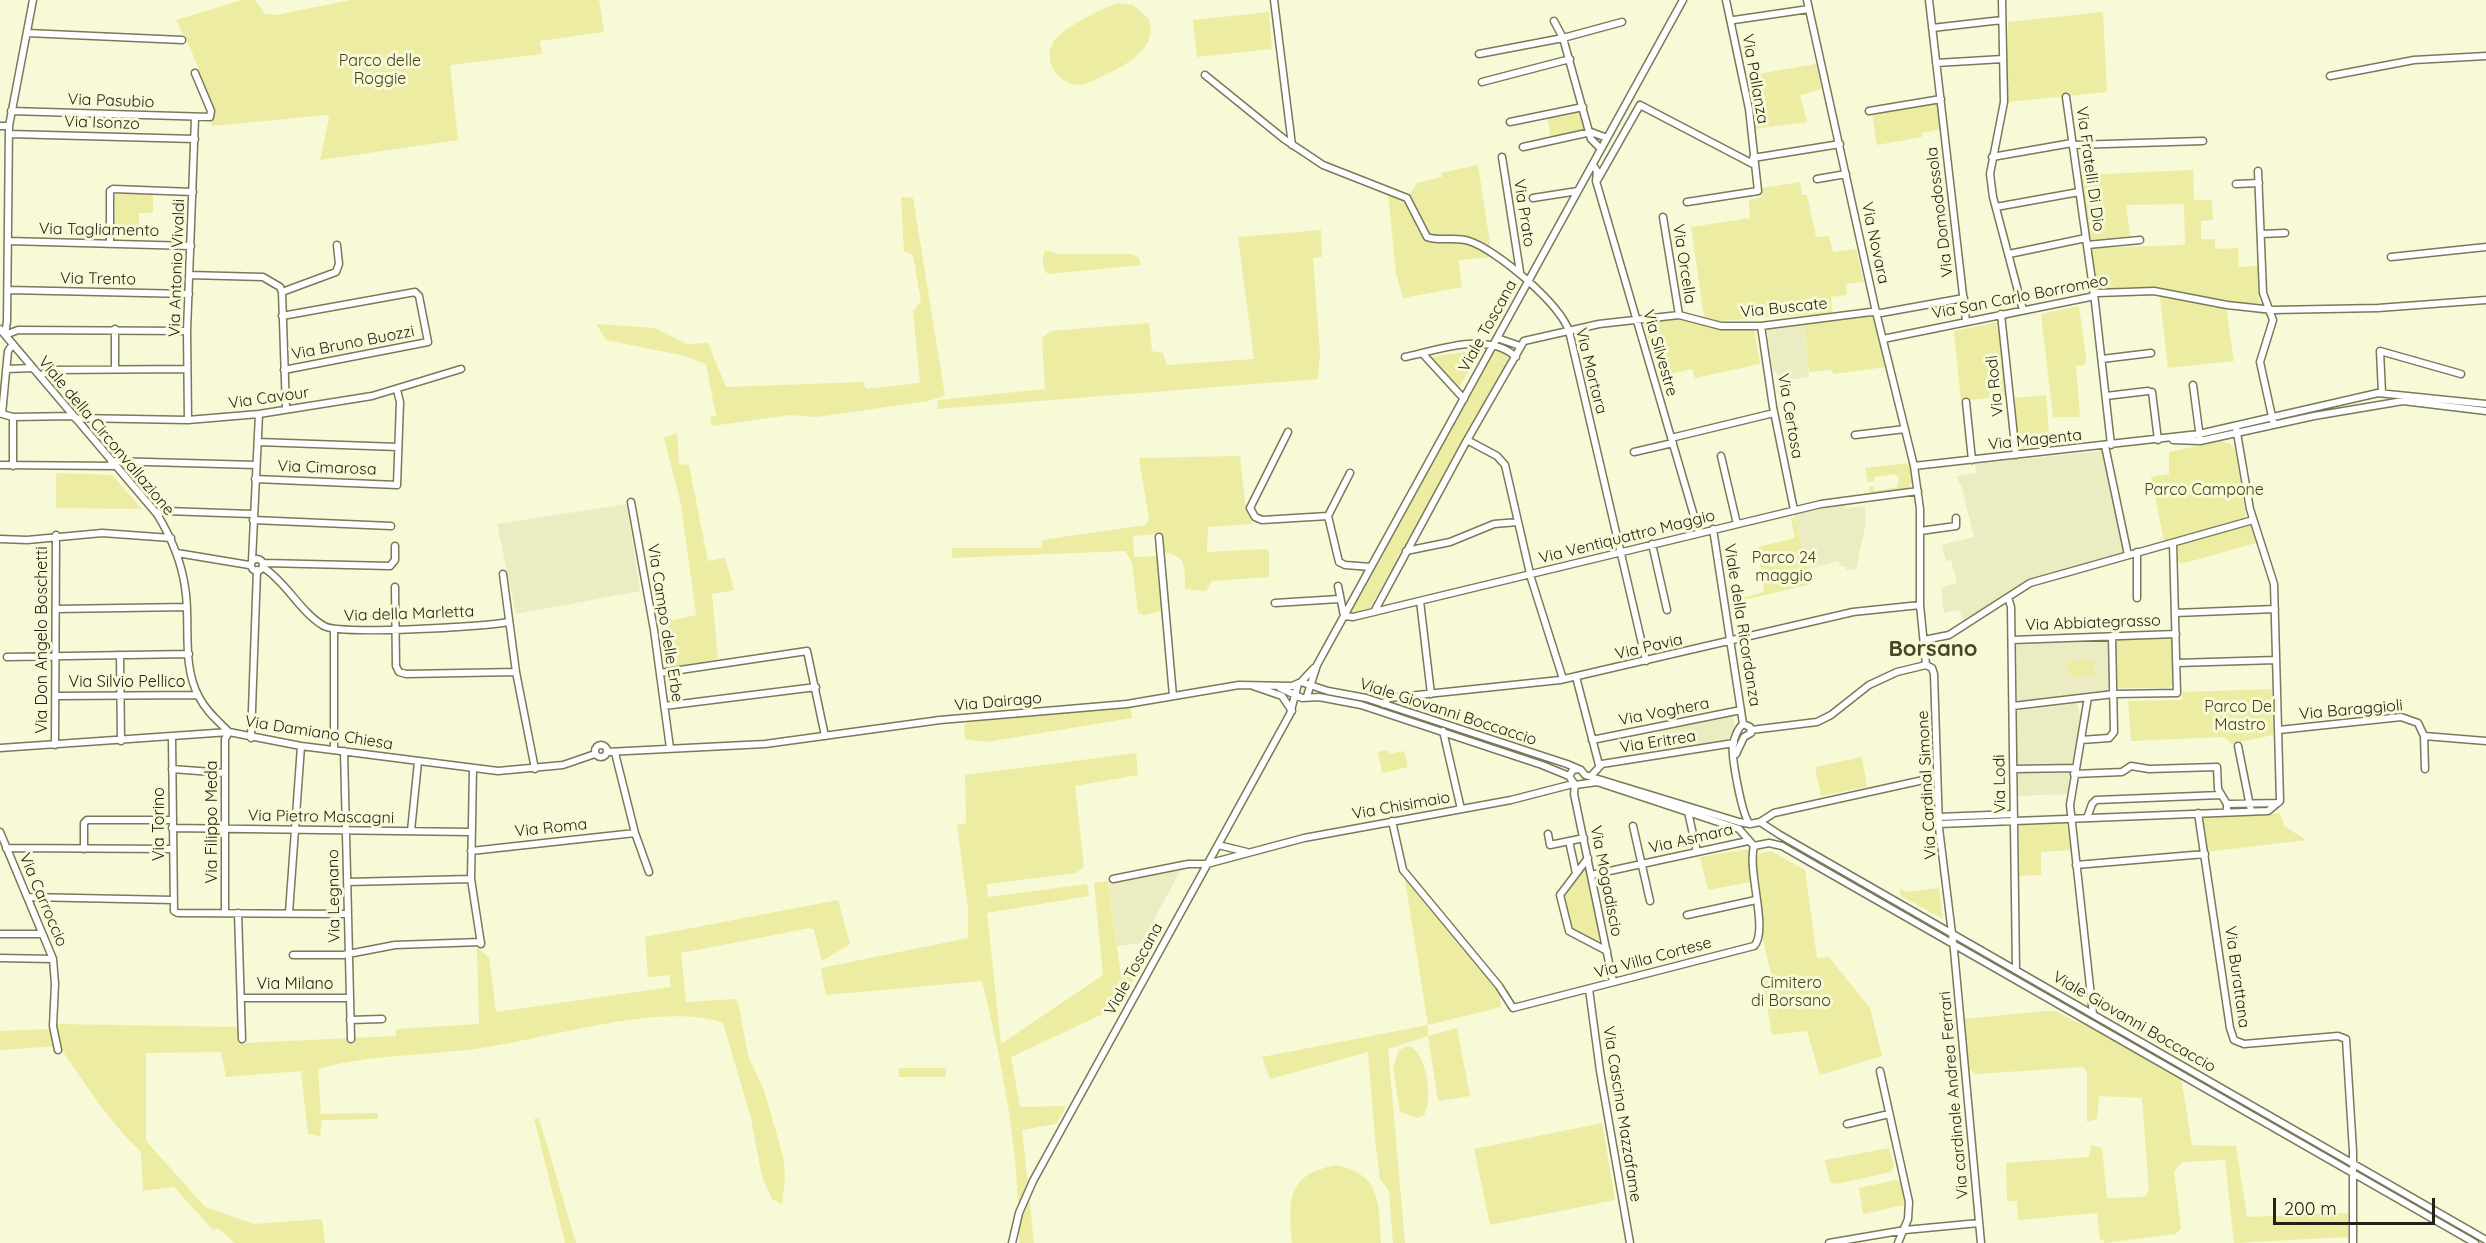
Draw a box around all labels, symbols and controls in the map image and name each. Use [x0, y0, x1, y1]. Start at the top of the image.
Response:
street label: Via Pallanza [1738, 33, 1772, 125]
park label: Parco delle Roggie [339, 51, 421, 89]
street label: Via Pasubio [67, 90, 155, 112]
street label: Via Fratelli Di Dio [2072, 105, 2108, 233]
street label: Via Isonzo [64, 112, 140, 134]
street label: Via Domodossola [1922, 146, 1958, 278]
street label: Via Prato [1509, 178, 1539, 248]
street label: Via Antonio Vivaldi [165, 199, 189, 337]
street label: Via Novara [1857, 200, 1893, 286]
street label: Via Tagliamento [39, 219, 159, 241]
street label: Via Orcella [1668, 223, 1700, 305]
street label: Via Trento [60, 269, 136, 289]
street label: Via San Carlo Borromeo [1930, 270, 2110, 324]
street label: Viale Toscana [1455, 277, 1521, 375]
street label: Via Buscate [1739, 294, 1829, 322]
street label: Via Silvestre [1639, 308, 1681, 398]
street label: Via Bruno Buozzi [290, 322, 416, 364]
street label: Via Mortara [1571, 326, 1611, 416]
street label: Viale della Circonvallazione [34, 353, 178, 519]
street label: Via Rodi [1982, 354, 2008, 418]
street label: Via Certosa [1773, 372, 1807, 460]
street label: Via Cavour [227, 383, 311, 413]
street label: Via Magenta [1987, 426, 2083, 454]
street label: Via Cimarosa [277, 457, 377, 479]
park label: Parco Campone [2144, 480, 2264, 500]
street label: Via Ventiquattro Maggio [1537, 506, 1717, 568]
street label: Viale della Ricordanza [1720, 542, 1764, 708]
street label: Via Campo delle Erbe [643, 543, 687, 703]
street label: Via Don Angelo Boschetti [32, 546, 52, 734]
park label: Parco 24 maggio [1752, 548, 1816, 586]
street label: Via della Marletta [343, 602, 475, 626]
street label: Via Abbiategrasso [2025, 611, 2161, 635]
street label: Via Pavia [1613, 630, 1685, 664]
district label: Borsano [1888, 636, 1978, 662]
street label: Via Silvio Pellico [69, 672, 185, 692]
street label: Viale Giovanni Boccaccio [1357, 674, 1539, 750]
street label: Via Dairago [953, 689, 1043, 715]
street label: Via Voghera [1617, 694, 1711, 730]
street label: Via Baraggioli [2298, 696, 2404, 724]
park label: Parco Del Mastro [2204, 697, 2276, 735]
street label: Via Cardinal Simone [1914, 710, 1940, 860]
street label: Via Damiano Chiesa [244, 712, 394, 754]
street label: Via Eritrea [1619, 727, 1697, 757]
street label: Via Lodi [1990, 754, 2010, 814]
street label: Via Filippo Meda [202, 761, 222, 883]
street label: Via Torino [149, 787, 169, 861]
street label: Via Chisimaio [1350, 788, 1452, 824]
street label: Via Pietro Mascagni [248, 806, 394, 828]
street label: Via Roma [514, 815, 588, 841]
street label: Via Asmara [1647, 820, 1735, 858]
street label: Via Mogadiscio [1586, 824, 1626, 938]
street label: Via Legnano [324, 849, 344, 943]
street label: Via Carroccio [15, 850, 71, 950]
street label: Viale Toscana [1101, 920, 1167, 1018]
street label: Via Burattana [2220, 925, 2254, 1029]
street label: Via Villa Cortese [1592, 933, 1714, 983]
street label: Viale Giovanni Boccaccio [2049, 967, 2219, 1077]
park label: Cimitero di Borsano [1751, 973, 1831, 1011]
street label: Via Milano [256, 974, 334, 994]
street label: Via cardinale Andrea Ferrari [1935, 990, 1973, 1200]
street label: Via Cascina Mazzafame [1599, 1025, 1645, 1203]
scale bar [2276, 1186, 2438, 1224]
text: 200 m [2284, 1197, 2337, 1220]

